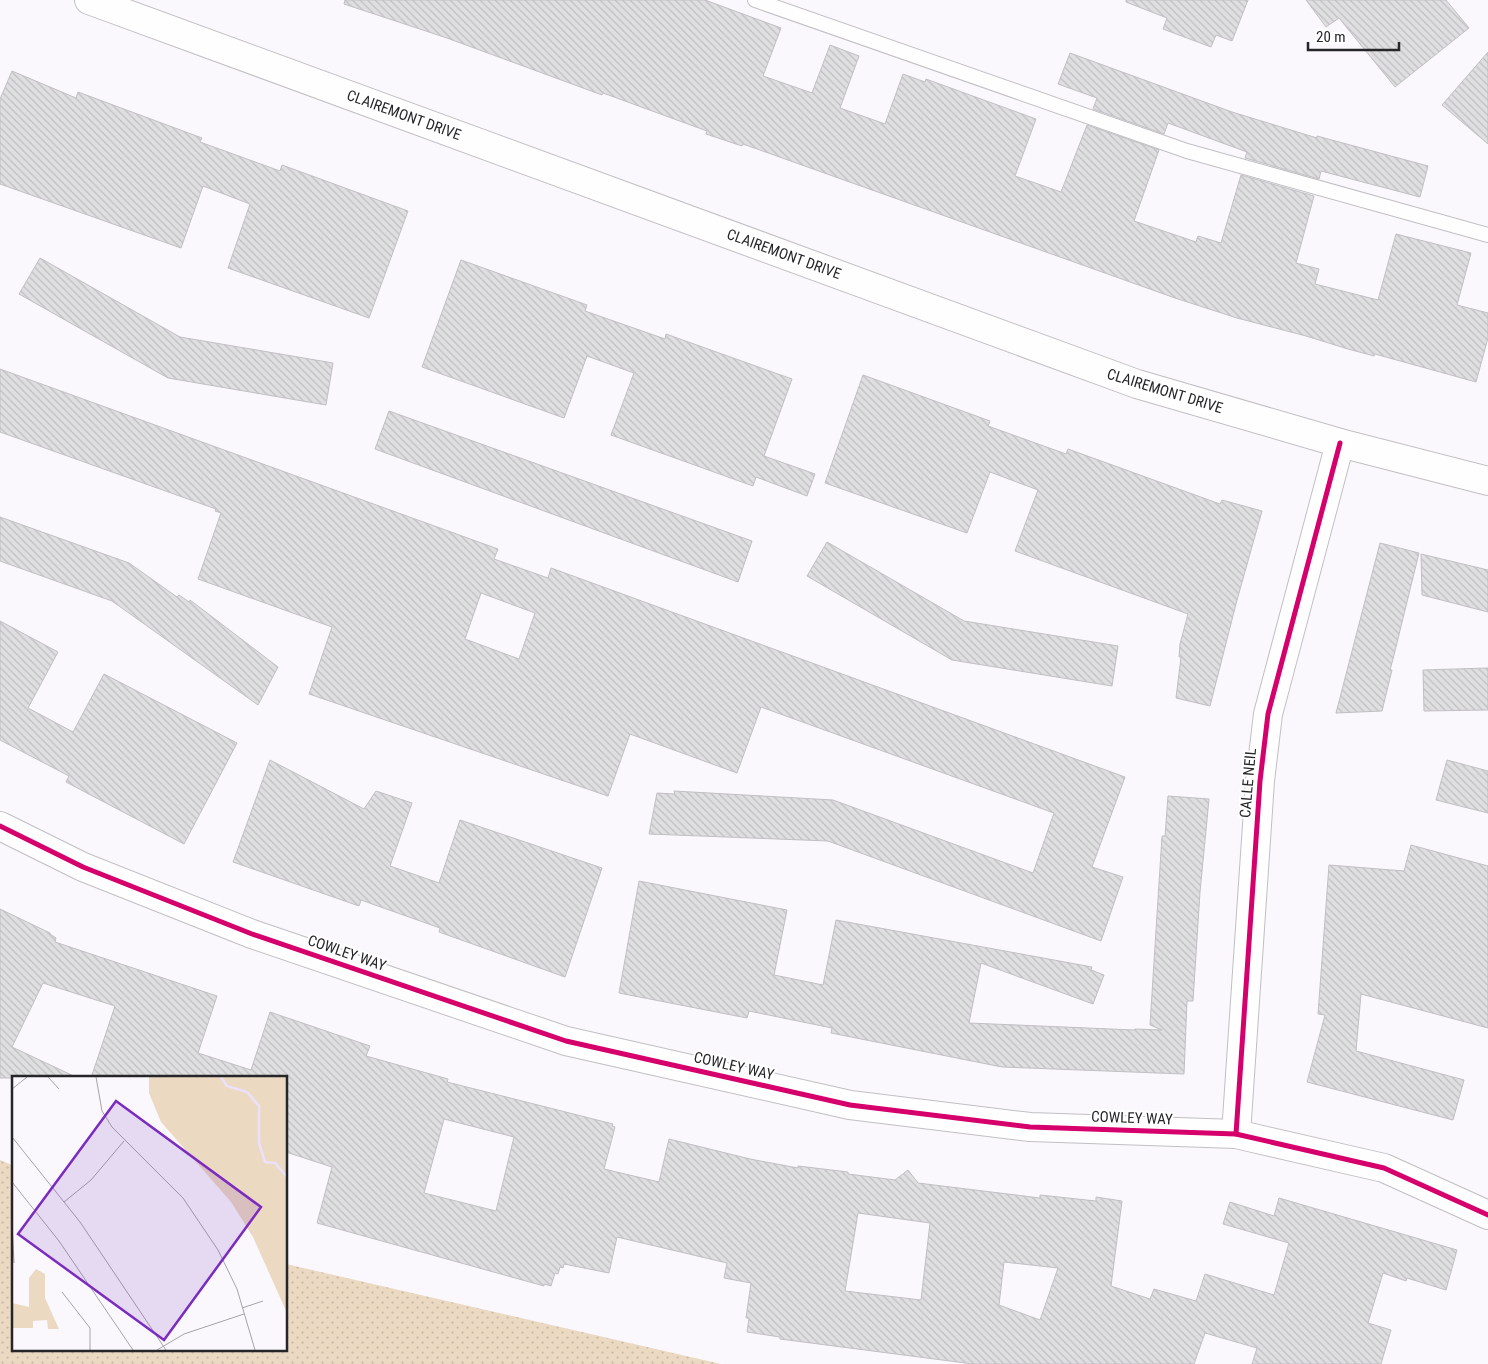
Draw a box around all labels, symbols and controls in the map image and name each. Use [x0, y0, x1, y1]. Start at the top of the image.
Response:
scale bar [1308, 20, 1399, 52]
text: 20 m [1316, 28, 1346, 46]
street label: CLAIREMONT DRIVE [344, 86, 464, 144]
street label: CLAIREMONT DRIVE [724, 225, 844, 283]
street label: CLAIREMONT DRIVE [1105, 365, 1225, 417]
street label: CALLE NEIL [1236, 747, 1260, 819]
street label: COWLEY WAY [305, 931, 389, 975]
street label: COWLEY WAY [692, 1048, 776, 1084]
inset map [12, 1076, 288, 1352]
street label: COWLEY WAY [1091, 1108, 1173, 1128]

